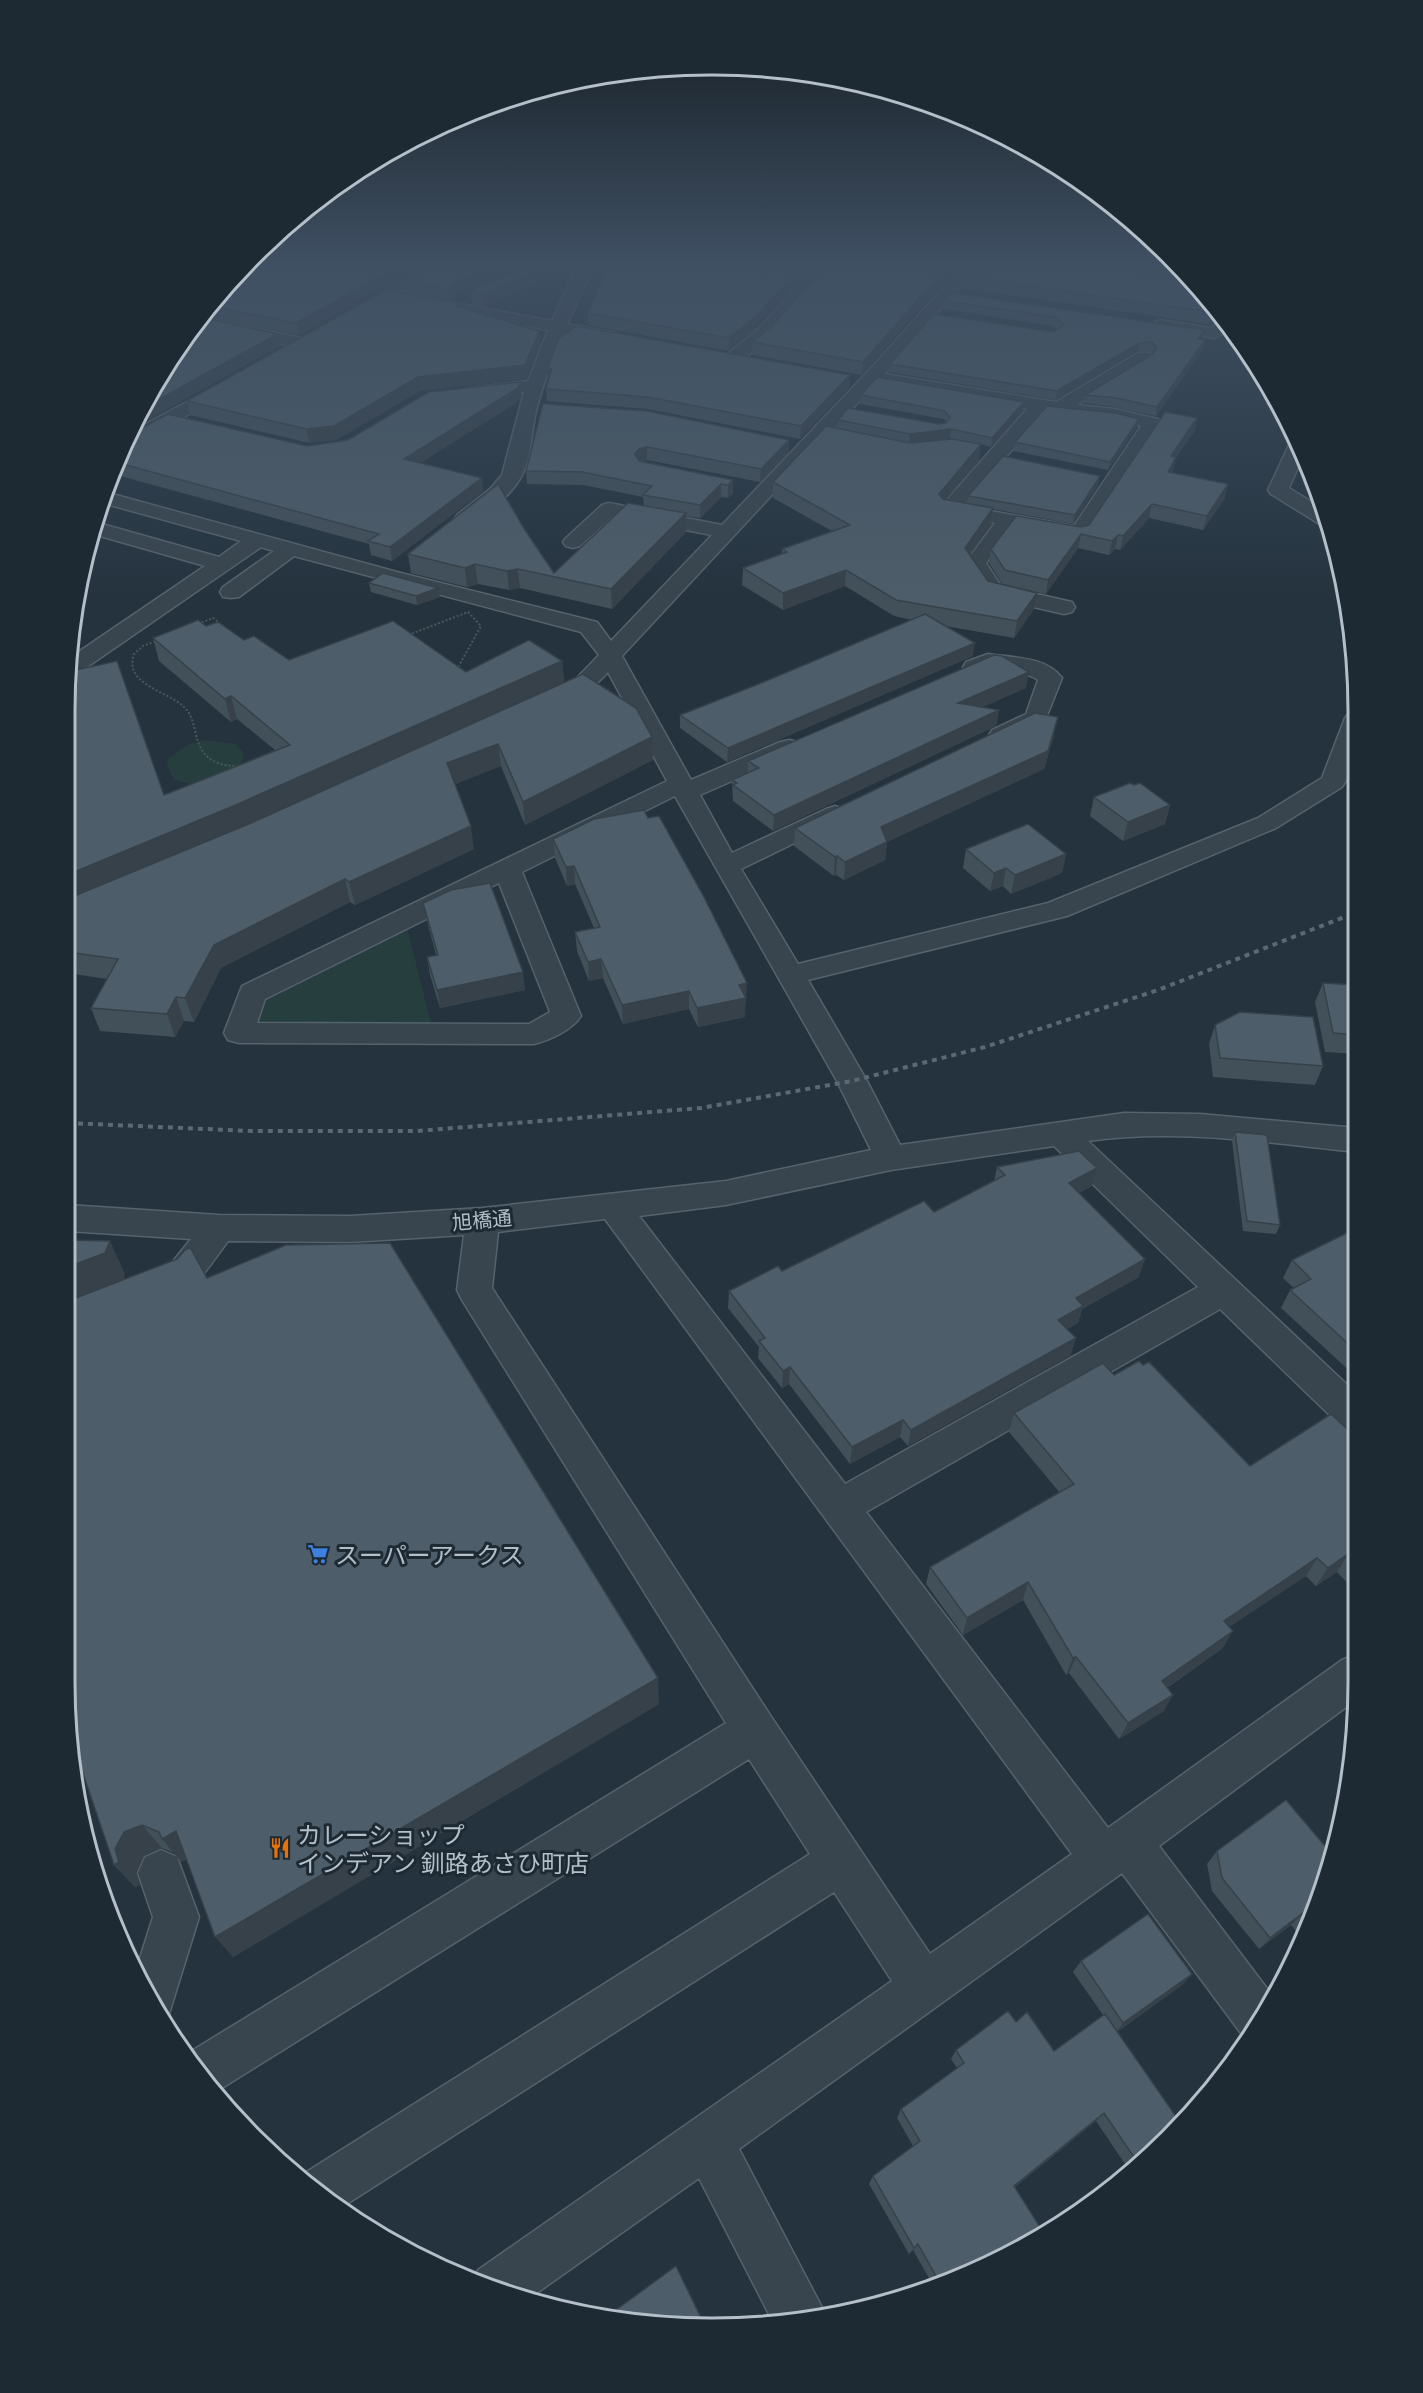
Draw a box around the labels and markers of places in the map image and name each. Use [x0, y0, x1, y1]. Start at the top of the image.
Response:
place label: スーパーアークス [335, 1538, 524, 1571]
supermarket icon: スーパーアークス [306, 1542, 330, 1566]
place label: カレーショップ インデアン 釧路あさひ町店 [297, 1818, 589, 1879]
restaurant icon: カレーショップ インデアン 釧路あさひ町店 [268, 1836, 292, 1860]

